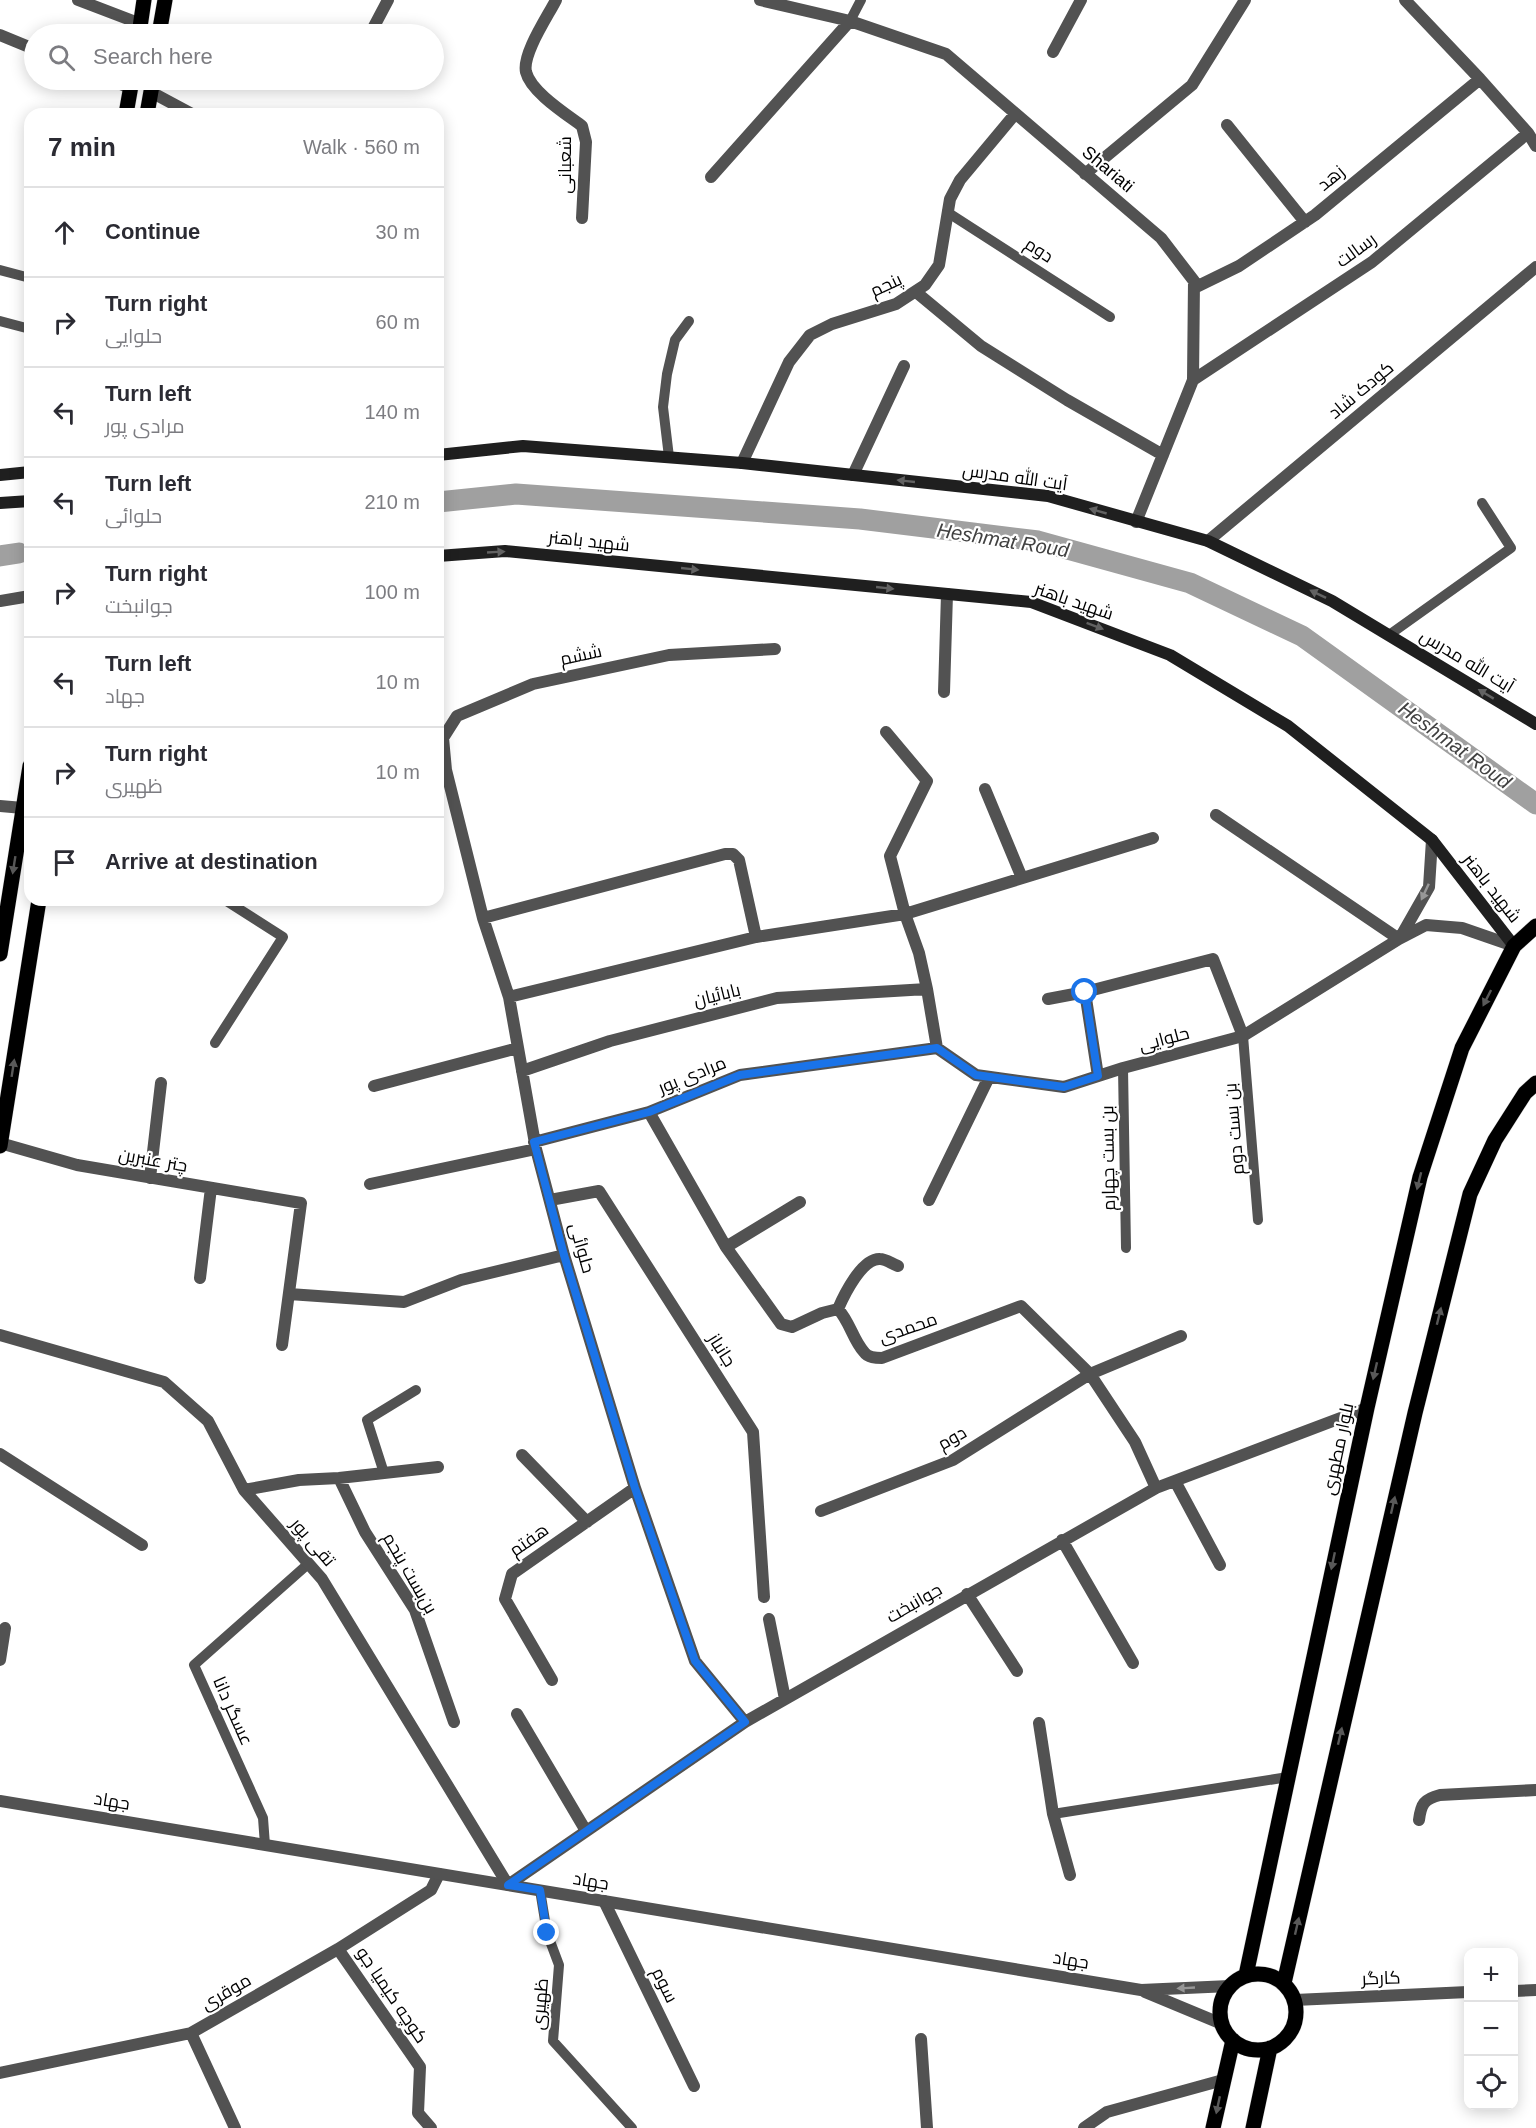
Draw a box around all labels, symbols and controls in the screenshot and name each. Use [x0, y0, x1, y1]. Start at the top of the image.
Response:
search box [24, 24, 444, 90]
icon: search [45, 41, 78, 74]
text: Search here [93, 44, 213, 69]
text: 7 min [48, 132, 116, 162]
text: Walk · 560 m [303, 136, 420, 158]
street label: شعبانی [555, 136, 576, 194]
street label: Shariati [1078, 142, 1138, 196]
street label: زهد [1314, 161, 1349, 196]
icon: ahead [48, 216, 81, 249]
text: Continue [105, 219, 200, 244]
text: 30 m [376, 221, 420, 243]
street label: رسالت [1332, 229, 1381, 272]
street label: دوم [1020, 234, 1057, 268]
street label: پنجم [867, 269, 906, 303]
text: Turn right [105, 291, 207, 316]
icon: right [48, 306, 81, 339]
text: 60 m [376, 311, 420, 333]
text: حلوایی [105, 325, 162, 347]
street label: کودک شاد [1325, 357, 1398, 424]
text: Turn left [105, 381, 191, 406]
icon: left [48, 396, 81, 429]
text: 140 m [364, 401, 420, 423]
text: مرادی پور [105, 415, 185, 437]
street label: آیت الله مدرس [961, 458, 1069, 495]
text: Turn left [105, 471, 191, 496]
one-way arrow [896, 476, 915, 486]
icon: left [48, 486, 81, 519]
text: 210 m [364, 491, 420, 513]
text: حلوائی [105, 505, 162, 527]
one-way arrow [1089, 506, 1107, 515]
water label: Heshmat Roud [935, 519, 1071, 561]
street label: شهید باهنر [546, 527, 631, 556]
one-way arrow [487, 547, 506, 556]
text: Turn right [105, 561, 207, 586]
one-way arrow [681, 564, 700, 574]
icon: right [48, 576, 81, 609]
street label: شهید باهنر [1031, 578, 1116, 625]
text: 100 m [364, 581, 420, 603]
one-way arrow [875, 583, 894, 593]
one-way arrow [1310, 590, 1327, 599]
text: جوانبخت [105, 595, 173, 617]
one-way arrow [1087, 622, 1105, 632]
street label: آیت الله مدرس [1416, 623, 1519, 698]
street label: ششم [558, 641, 604, 671]
text: Turn left [105, 651, 191, 676]
icon: left [48, 666, 81, 699]
text: 10 m [376, 671, 420, 693]
text: جهاد [105, 685, 145, 707]
one-way arrow [1478, 688, 1494, 699]
water label: Heshmat Roud [1395, 697, 1516, 794]
text: Turn right [105, 741, 207, 766]
icon: right [48, 756, 81, 789]
text: 10 m [376, 761, 420, 783]
text: ظهیری [105, 775, 163, 797]
icon: arrive [48, 846, 81, 879]
text: Arrive at destination [105, 849, 318, 874]
street label: شهید باهنر [1458, 849, 1525, 927]
one-way arrow [9, 856, 18, 875]
one-way arrow [1420, 883, 1430, 901]
route start [1071, 978, 1097, 1004]
street label: بابائیان [691, 980, 743, 1011]
one-way arrow [1483, 990, 1492, 1007]
street label: حلوایی [1137, 1023, 1192, 1056]
street label: مرادی پور [654, 1052, 730, 1100]
one-way arrow [8, 1058, 17, 1077]
street label: بن بست دوم [1220, 1082, 1250, 1176]
street label: بن بست چهارم [1097, 1105, 1121, 1211]
street label: چتر عنبرین [117, 1144, 189, 1178]
one-way arrow [1414, 1172, 1424, 1190]
street label: حلوائی [564, 1220, 599, 1276]
one-way arrow [1435, 1307, 1445, 1325]
street label: محمدی [876, 1309, 940, 1348]
street label: جانباز [703, 1329, 740, 1371]
one-way arrow [1370, 1361, 1380, 1380]
street label: بلوار مطهری [1318, 1401, 1359, 1497]
street label: دوم [934, 1422, 971, 1456]
one-way arrow [1389, 1496, 1399, 1514]
street label: تقی پور [285, 1513, 339, 1572]
street label: هفتم [506, 1519, 553, 1562]
street label: بن‌بست پنجم [377, 1529, 441, 1618]
one-way arrow [1328, 1552, 1338, 1570]
street label: جوانبخت [883, 1579, 946, 1628]
street label: عسگر دانا [208, 1674, 257, 1749]
one-way arrow [1336, 1727, 1346, 1745]
street label: جهاد [93, 1788, 131, 1815]
street label: جهاد [572, 1868, 610, 1895]
one-way arrow [1292, 1917, 1302, 1936]
route end [533, 1919, 559, 1945]
street label: کوچه کیمیا جو [351, 1943, 432, 2048]
street label: جهاد [1052, 1947, 1090, 1974]
map controls [1464, 1948, 1518, 2110]
button: + [1464, 1948, 1518, 2002]
street label: سوم [646, 1964, 682, 2007]
street label: کارگر [1360, 1967, 1401, 1990]
street label: موقری [197, 1970, 255, 2015]
street label: ظهیری [528, 1977, 553, 2031]
one-way arrow [1176, 1984, 1195, 1993]
button: − [1464, 2002, 1518, 2056]
button: locate [1464, 2056, 1518, 2110]
one-way arrow [1213, 2095, 1222, 2114]

